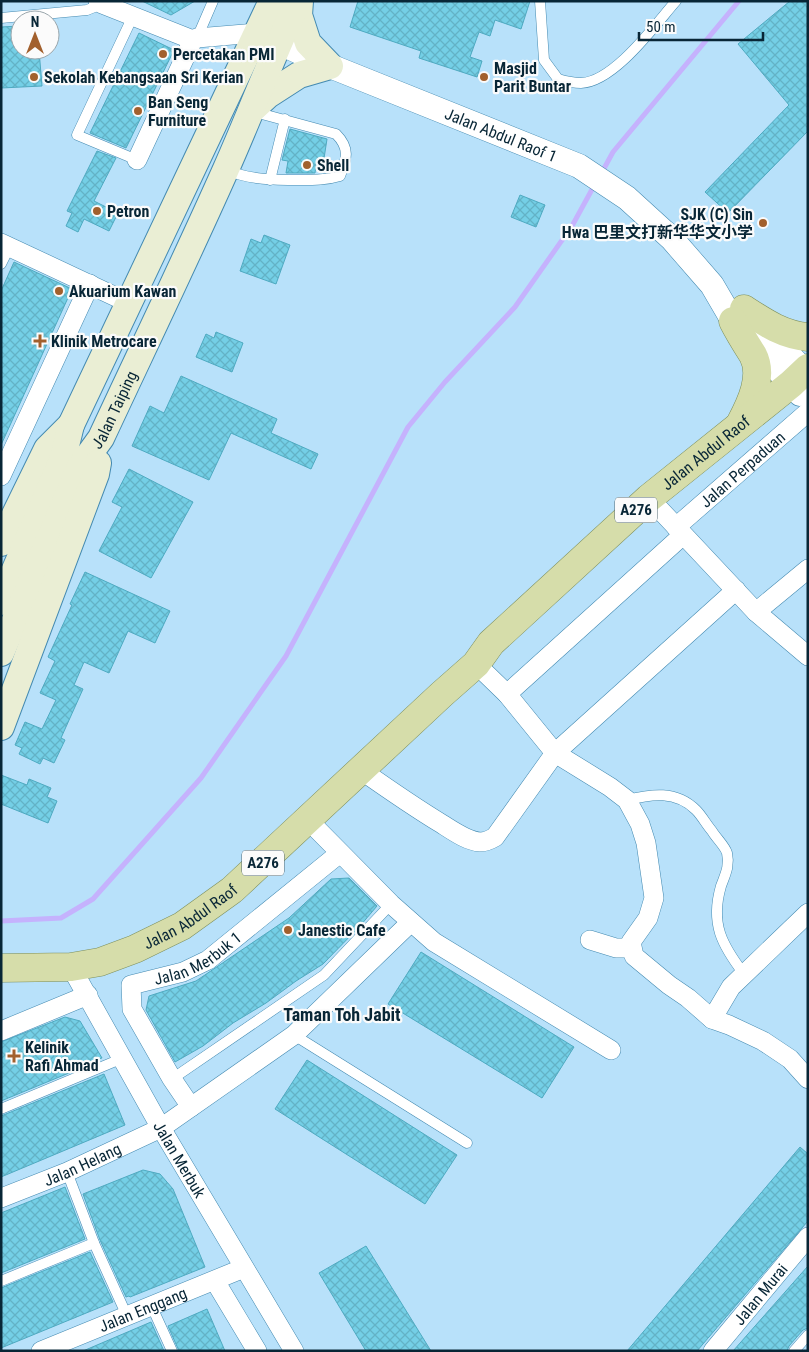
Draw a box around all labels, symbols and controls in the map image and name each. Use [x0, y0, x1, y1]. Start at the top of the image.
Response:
north arrow [10, 10, 60, 60]
scale bar [639, 10, 763, 42]
text: N [31, 14, 39, 30]
text: 50 m [646, 18, 676, 36]
place label: Percetakan PMI [173, 45, 275, 64]
marker: Percetakan PMI [157, 48, 169, 60]
place label: Masjid Parit Buntar [494, 59, 571, 96]
place label: Sekolah Kebangsaan Sri Kerian [44, 68, 243, 87]
marker: Sekolah Kebangsaan Sri Kerian [28, 71, 40, 83]
marker: Masjid Parit Buntar [478, 71, 490, 83]
place label: Ban Seng Furniture [148, 93, 208, 130]
street label: Jalan Abdul Raof 1 [442, 104, 560, 166]
marker: Ban Seng Furniture [132, 105, 144, 117]
place label: Shell [317, 156, 349, 175]
marker: Shell [301, 159, 313, 171]
place label: Petron [107, 202, 150, 221]
marker: Petron [91, 205, 103, 217]
place label: SJK (C) Sin Hwa 巴里文打新华华文小学 [562, 205, 753, 242]
marker: SJK (C) Sin Hwa 巴里文打新华华文小学 [757, 217, 769, 229]
place label: Akuarium Kawan [69, 282, 176, 301]
marker: Akuarium Kawan [53, 285, 65, 297]
place label: Klinik Metrocare [51, 332, 157, 351]
marker: Klinik Metrocare [33, 334, 47, 348]
street label: Jalan Taiping [87, 368, 141, 452]
street label: Jalan Abdul Raof [658, 412, 753, 494]
street label: Jalan Perpaduan [696, 427, 789, 511]
road number: A276 [615, 498, 657, 522]
road number: A276 [242, 850, 284, 876]
street label: Jalan Abdul Raof [140, 880, 241, 953]
place label: Janestic Cafe [298, 921, 386, 940]
marker: Janestic Cafe [282, 924, 294, 936]
street label: Jalan Merbuk 1 [152, 928, 245, 988]
district label: Taman Toh Jabit [283, 1004, 401, 1025]
place label: Kelinik Rafi Ahmad [25, 1038, 99, 1075]
marker: Kelinik Rafi Ahmad [7, 1049, 21, 1063]
street label: Jalan Merbuk [150, 1118, 210, 1202]
street label: Jalan Helang [41, 1139, 124, 1190]
street label: Jalan Murai [729, 1260, 791, 1329]
street label: Jalan Enggang [96, 1283, 189, 1336]

